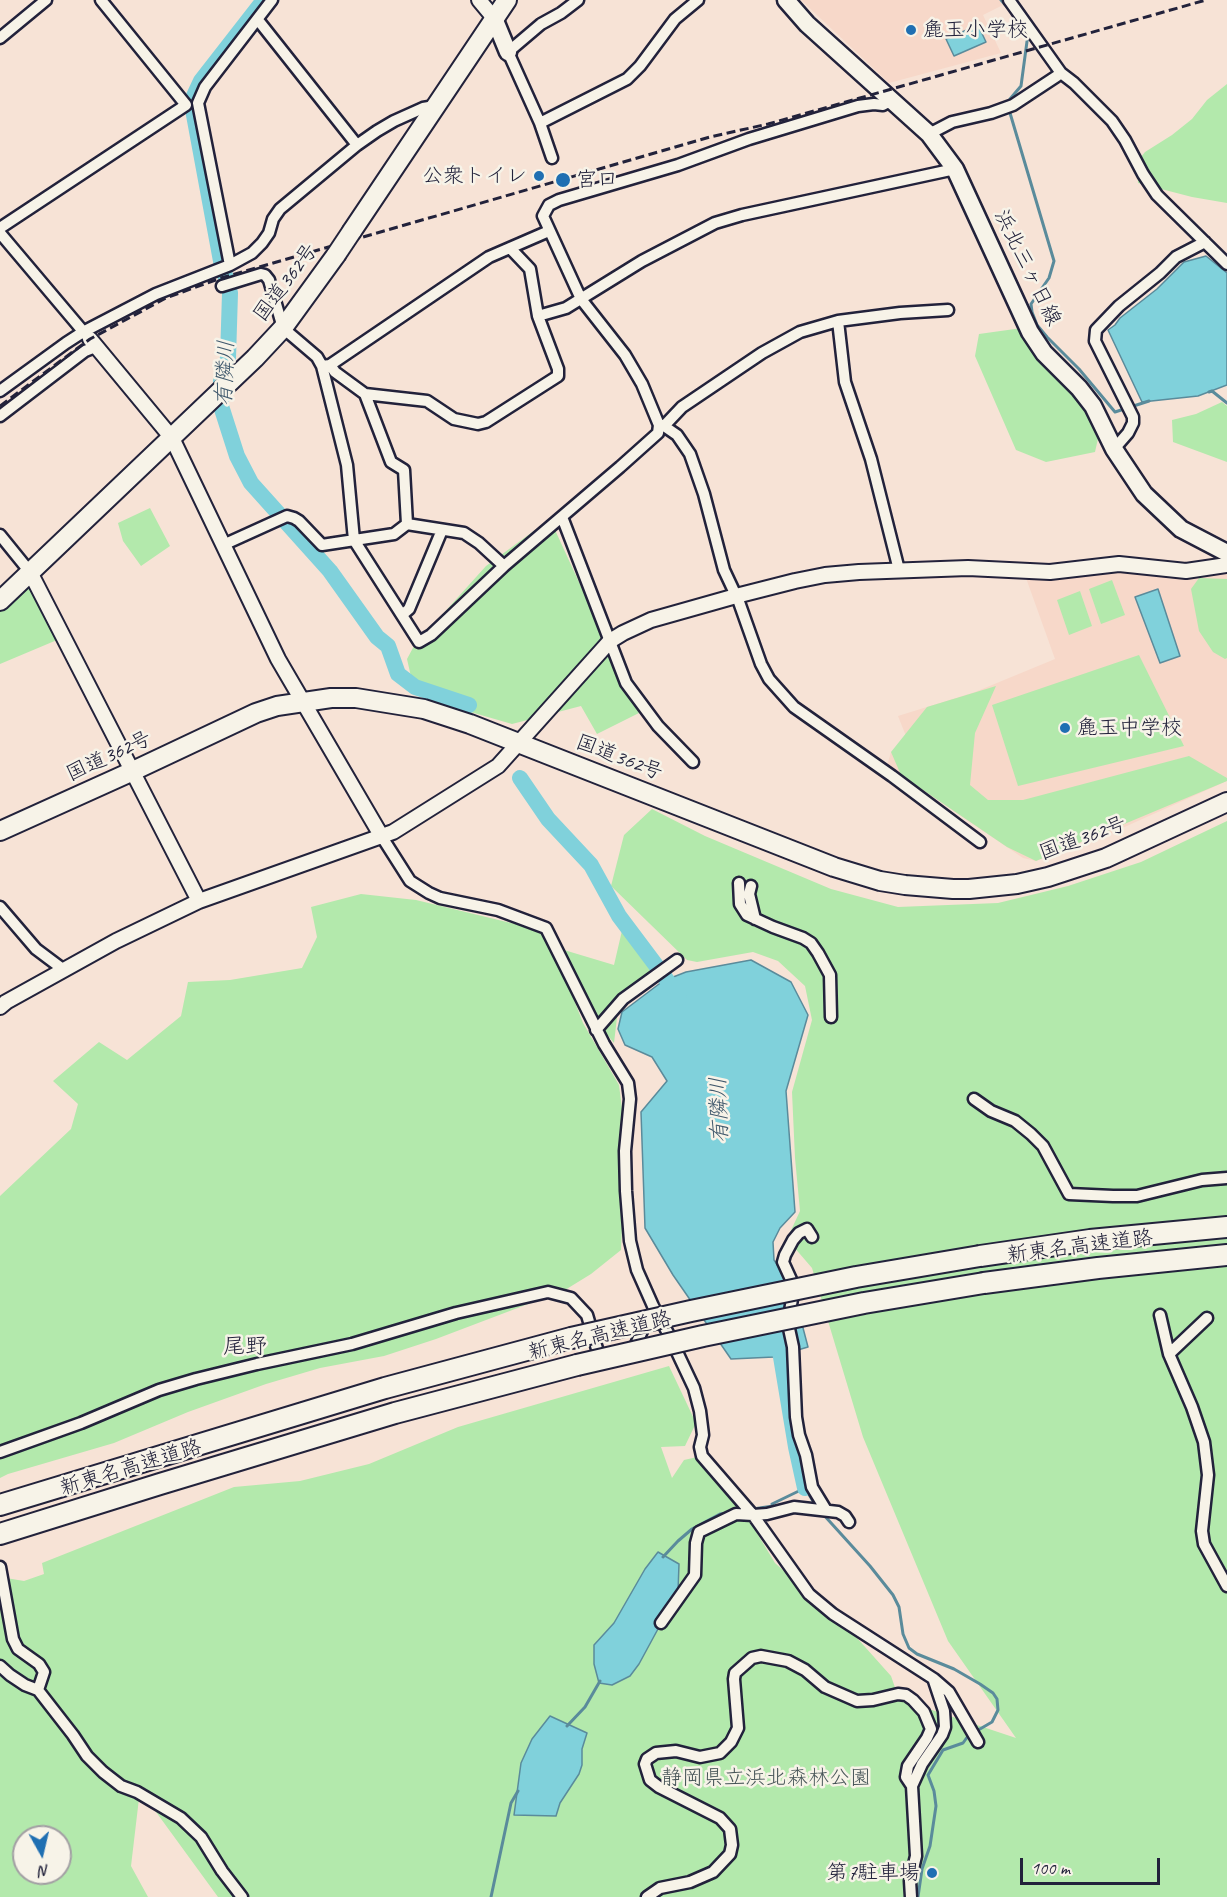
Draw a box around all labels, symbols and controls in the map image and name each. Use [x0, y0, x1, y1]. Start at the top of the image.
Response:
place label: 麁玉小学校 [923, 17, 1028, 43]
marker: 麁玉小学校 [904, 23, 918, 37]
place label: 公衆トイレ [422, 163, 527, 189]
place label: 宮口 [576, 167, 618, 193]
marker: 公衆トイレ [532, 169, 546, 183]
marker: 宮口 [554, 171, 572, 189]
street label: 浜北三ヶ日線 [988, 206, 1066, 330]
street label: 国道362号 [248, 239, 324, 327]
water label: 有隣川 [212, 340, 240, 406]
place label: 麁玉中学校 [1077, 715, 1182, 741]
marker: 麁玉中学校 [1058, 721, 1072, 735]
street label: 国道362号 [62, 726, 156, 788]
street label: 国道362号 [572, 730, 666, 786]
street label: 国道362号 [1036, 812, 1130, 866]
water label: 有隣川 [706, 1077, 734, 1143]
street label: 新東名高速道路 [1006, 1226, 1154, 1268]
street label: 新東名高速道路 [526, 1306, 674, 1366]
district label: 尾野 [223, 1334, 267, 1360]
street label: 新東名高速道路 [57, 1434, 205, 1502]
park label: 静岡県立浜北森林公園 [661, 1765, 871, 1791]
north arrow [12, 1825, 72, 1885]
scale bar [1023, 1846, 1162, 1884]
text: 100 m [1031, 1857, 1070, 1879]
text: N [38, 1860, 51, 1881]
place label: 第7駐車場 [827, 1860, 920, 1886]
marker: 第7駐車場 [925, 1866, 939, 1880]

